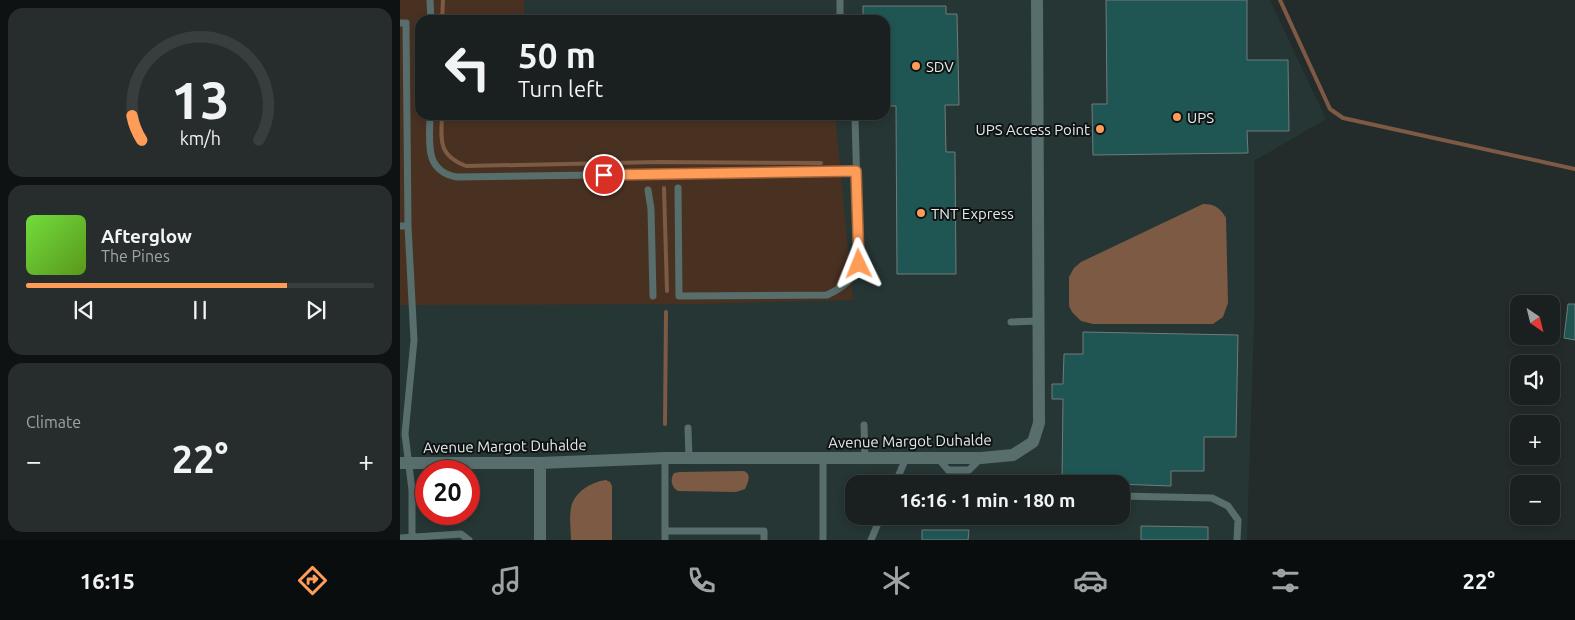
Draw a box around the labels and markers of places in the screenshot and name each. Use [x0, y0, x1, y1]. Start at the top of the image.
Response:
place label: SDV [926, 58, 954, 75]
marker: SDV [910, 60, 922, 72]
place label: UPS [1187, 109, 1214, 126]
marker: UPS [1171, 111, 1183, 123]
place label: UPS Access Point [975, 121, 1090, 138]
marker: UPS Access Point [1094, 123, 1106, 135]
pin [583, 154, 625, 196]
place label: TNT Express [931, 205, 1014, 222]
marker: TNT Express [915, 207, 927, 219]

